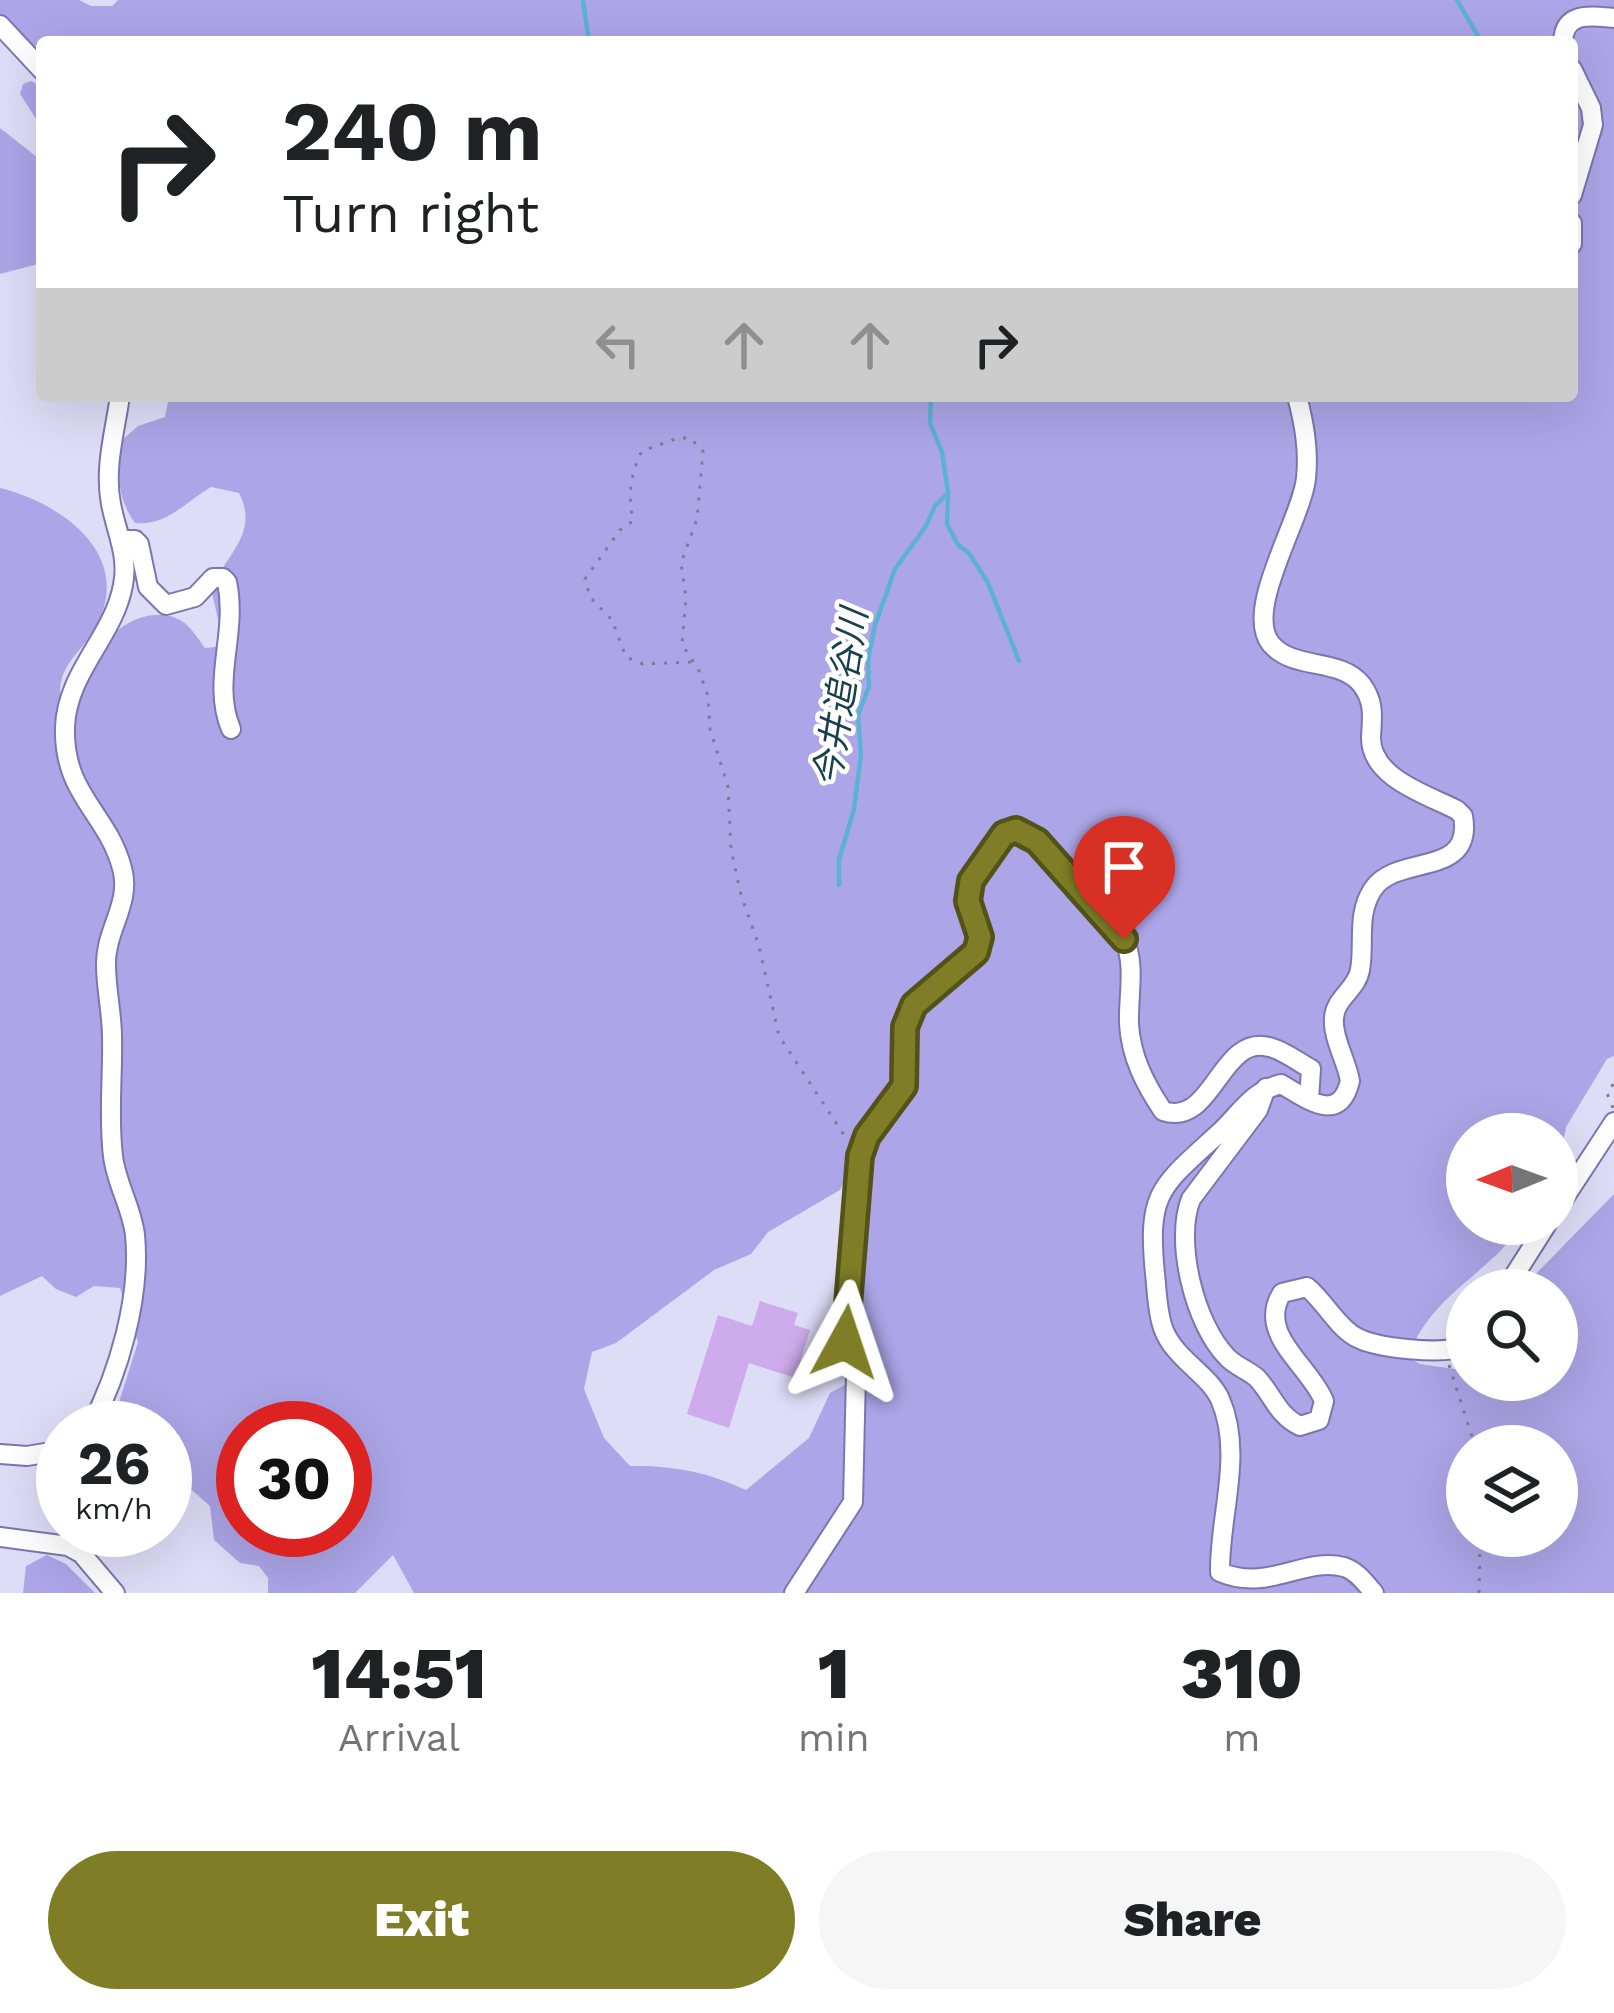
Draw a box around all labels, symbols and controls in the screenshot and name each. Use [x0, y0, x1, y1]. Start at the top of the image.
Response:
text: 240 m [282, 82, 543, 180]
icon: right [84, 84, 240, 240]
text: Turn right [282, 182, 539, 245]
icon: left [585, 312, 651, 378]
icon: ahead [711, 312, 777, 378]
icon: ahead [837, 312, 903, 378]
icon: right [963, 312, 1029, 378]
water label: 今井追谷川 [806, 602, 876, 790]
pin [1073, 816, 1175, 939]
icon: arrive [1091, 834, 1157, 900]
north arrow [1446, 1113, 1578, 1245]
map controls [1446, 1113, 1578, 1557]
button: search [1446, 1269, 1578, 1401]
position arrow [782, 1279, 908, 1405]
speed limit sign: 30 [216, 1401, 372, 1557]
button: layers [1446, 1425, 1578, 1557]
text: 26 [78, 1428, 150, 1499]
text: km/h [75, 1491, 153, 1526]
text: 14:51 [311, 1631, 487, 1715]
text: 1 [818, 1631, 850, 1715]
text: 310 [1181, 1631, 1303, 1715]
text: Arrival [338, 1715, 460, 1760]
text: min [798, 1715, 870, 1760]
text: m [1223, 1715, 1260, 1760]
button: Exit [48, 1851, 795, 1989]
button: Share [819, 1851, 1566, 1989]

